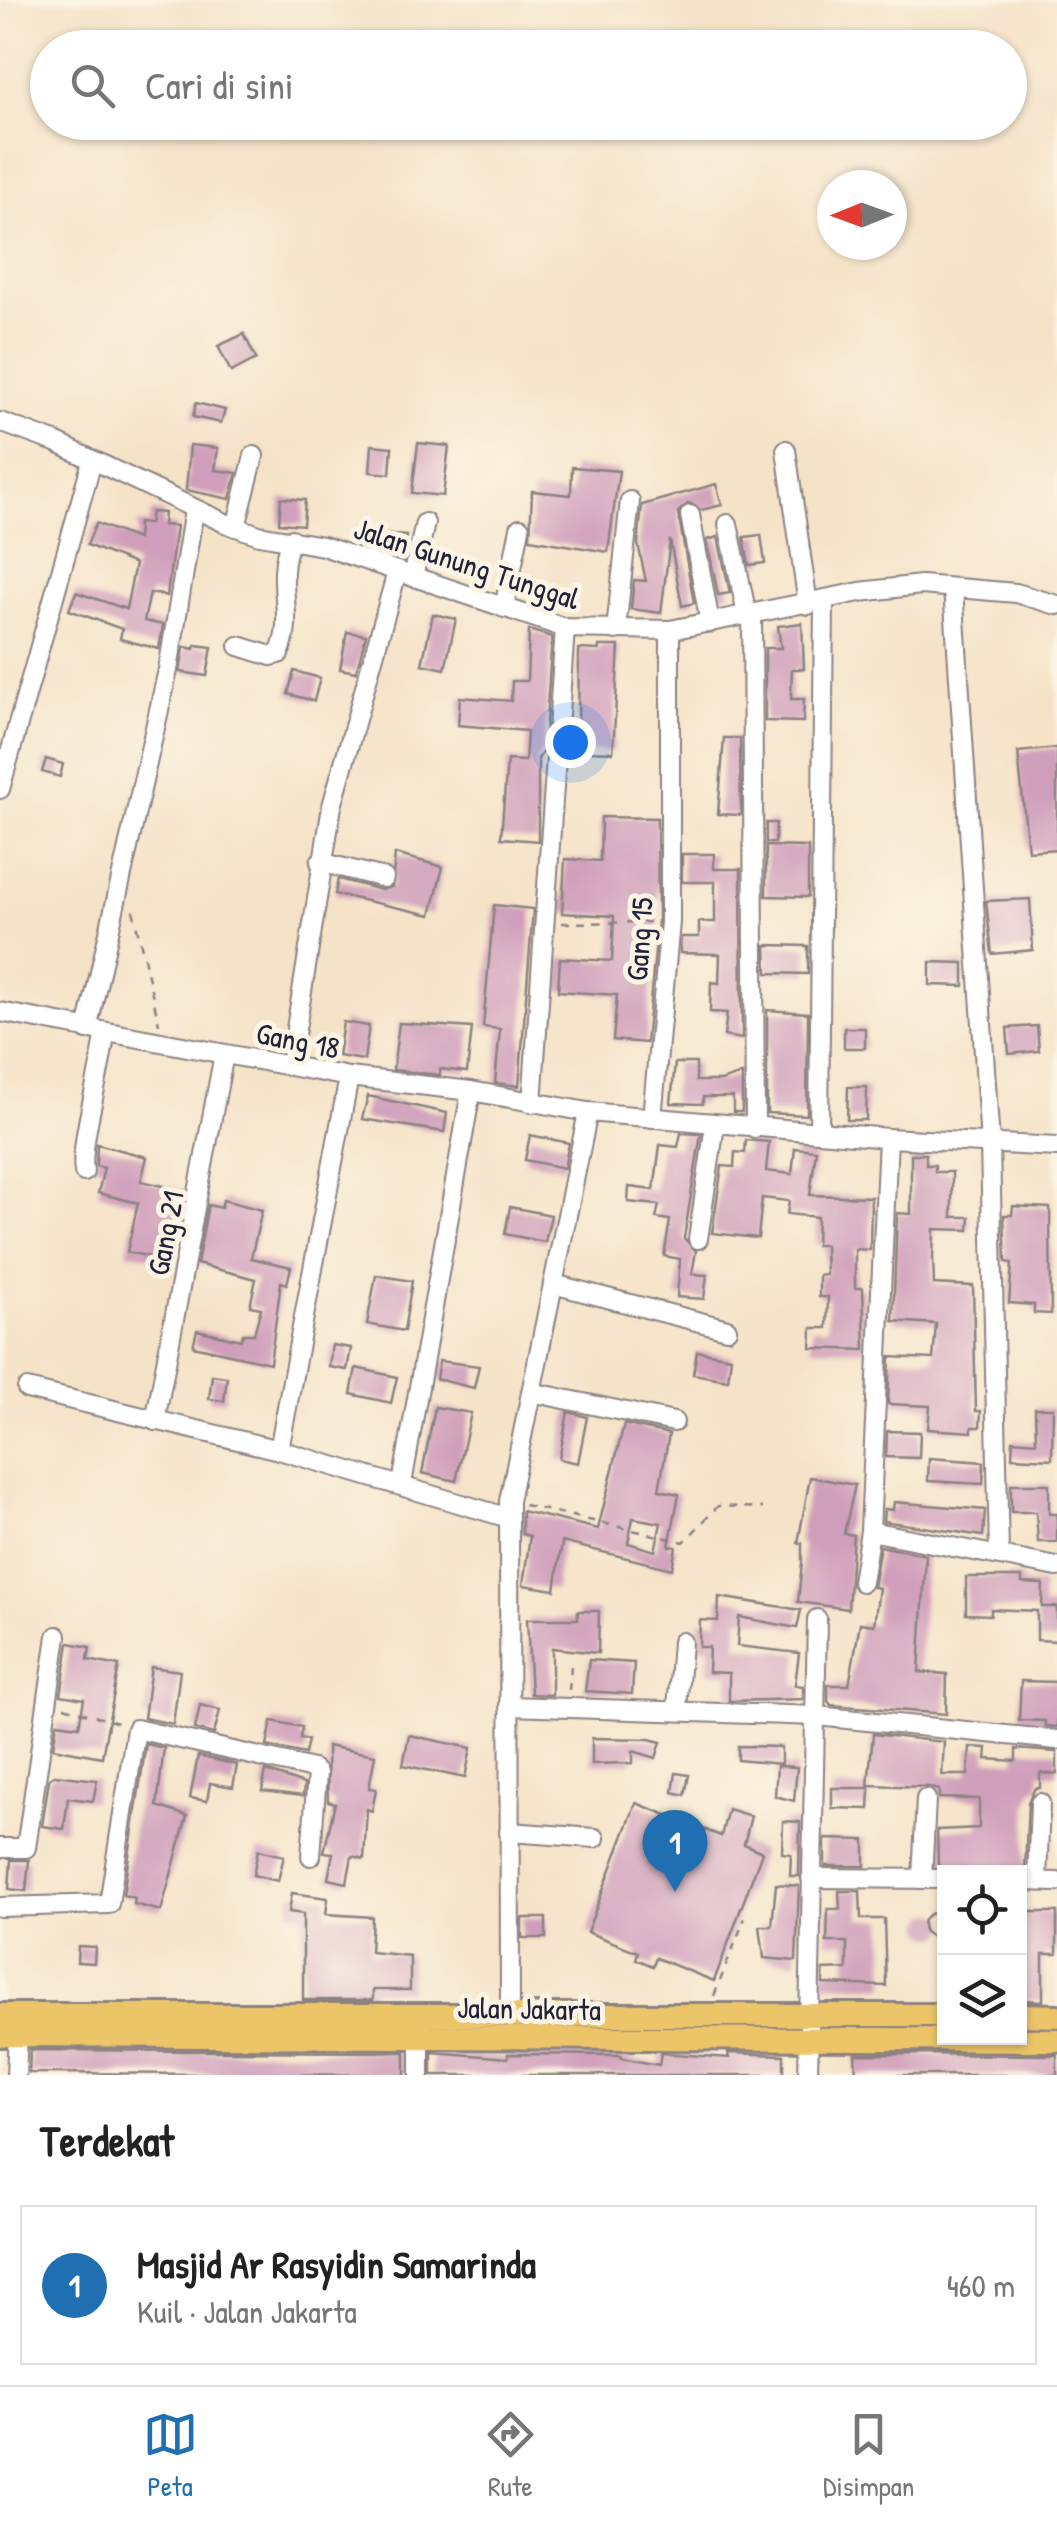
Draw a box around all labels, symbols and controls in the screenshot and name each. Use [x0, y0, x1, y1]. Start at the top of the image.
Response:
search box [30, 30, 1027, 140]
icon: search [65, 58, 120, 113]
text: Cari di sini [145, 59, 294, 111]
north arrow [817, 170, 907, 260]
street label: Jalan Gunung Tunggal [349, 508, 585, 618]
your location [545, 717, 596, 768]
street label: Gang 15 [616, 896, 662, 982]
street label: Gang 18 [253, 1012, 343, 1068]
street label: Gang 21 [137, 1188, 193, 1278]
pin: 1 [642, 1810, 708, 1892]
map controls [937, 1865, 1027, 2045]
button: locate [937, 1865, 1027, 1955]
button: layers [937, 1955, 1027, 2045]
street label: Jalan Jakarta [457, 1987, 601, 2029]
text: Terdekat [40, 2112, 174, 2169]
text: Masjid Ar Rasyidin Samarinda [137, 2238, 536, 2290]
text: 1 [69, 2264, 80, 2307]
text: 460 m [947, 2264, 1015, 2307]
text: Kuil · Jalan Jakarta [137, 2290, 357, 2333]
tab: Peta [143, 2407, 198, 2505]
tab: Rute [483, 2407, 538, 2505]
tab: Disimpan [823, 2407, 914, 2505]

